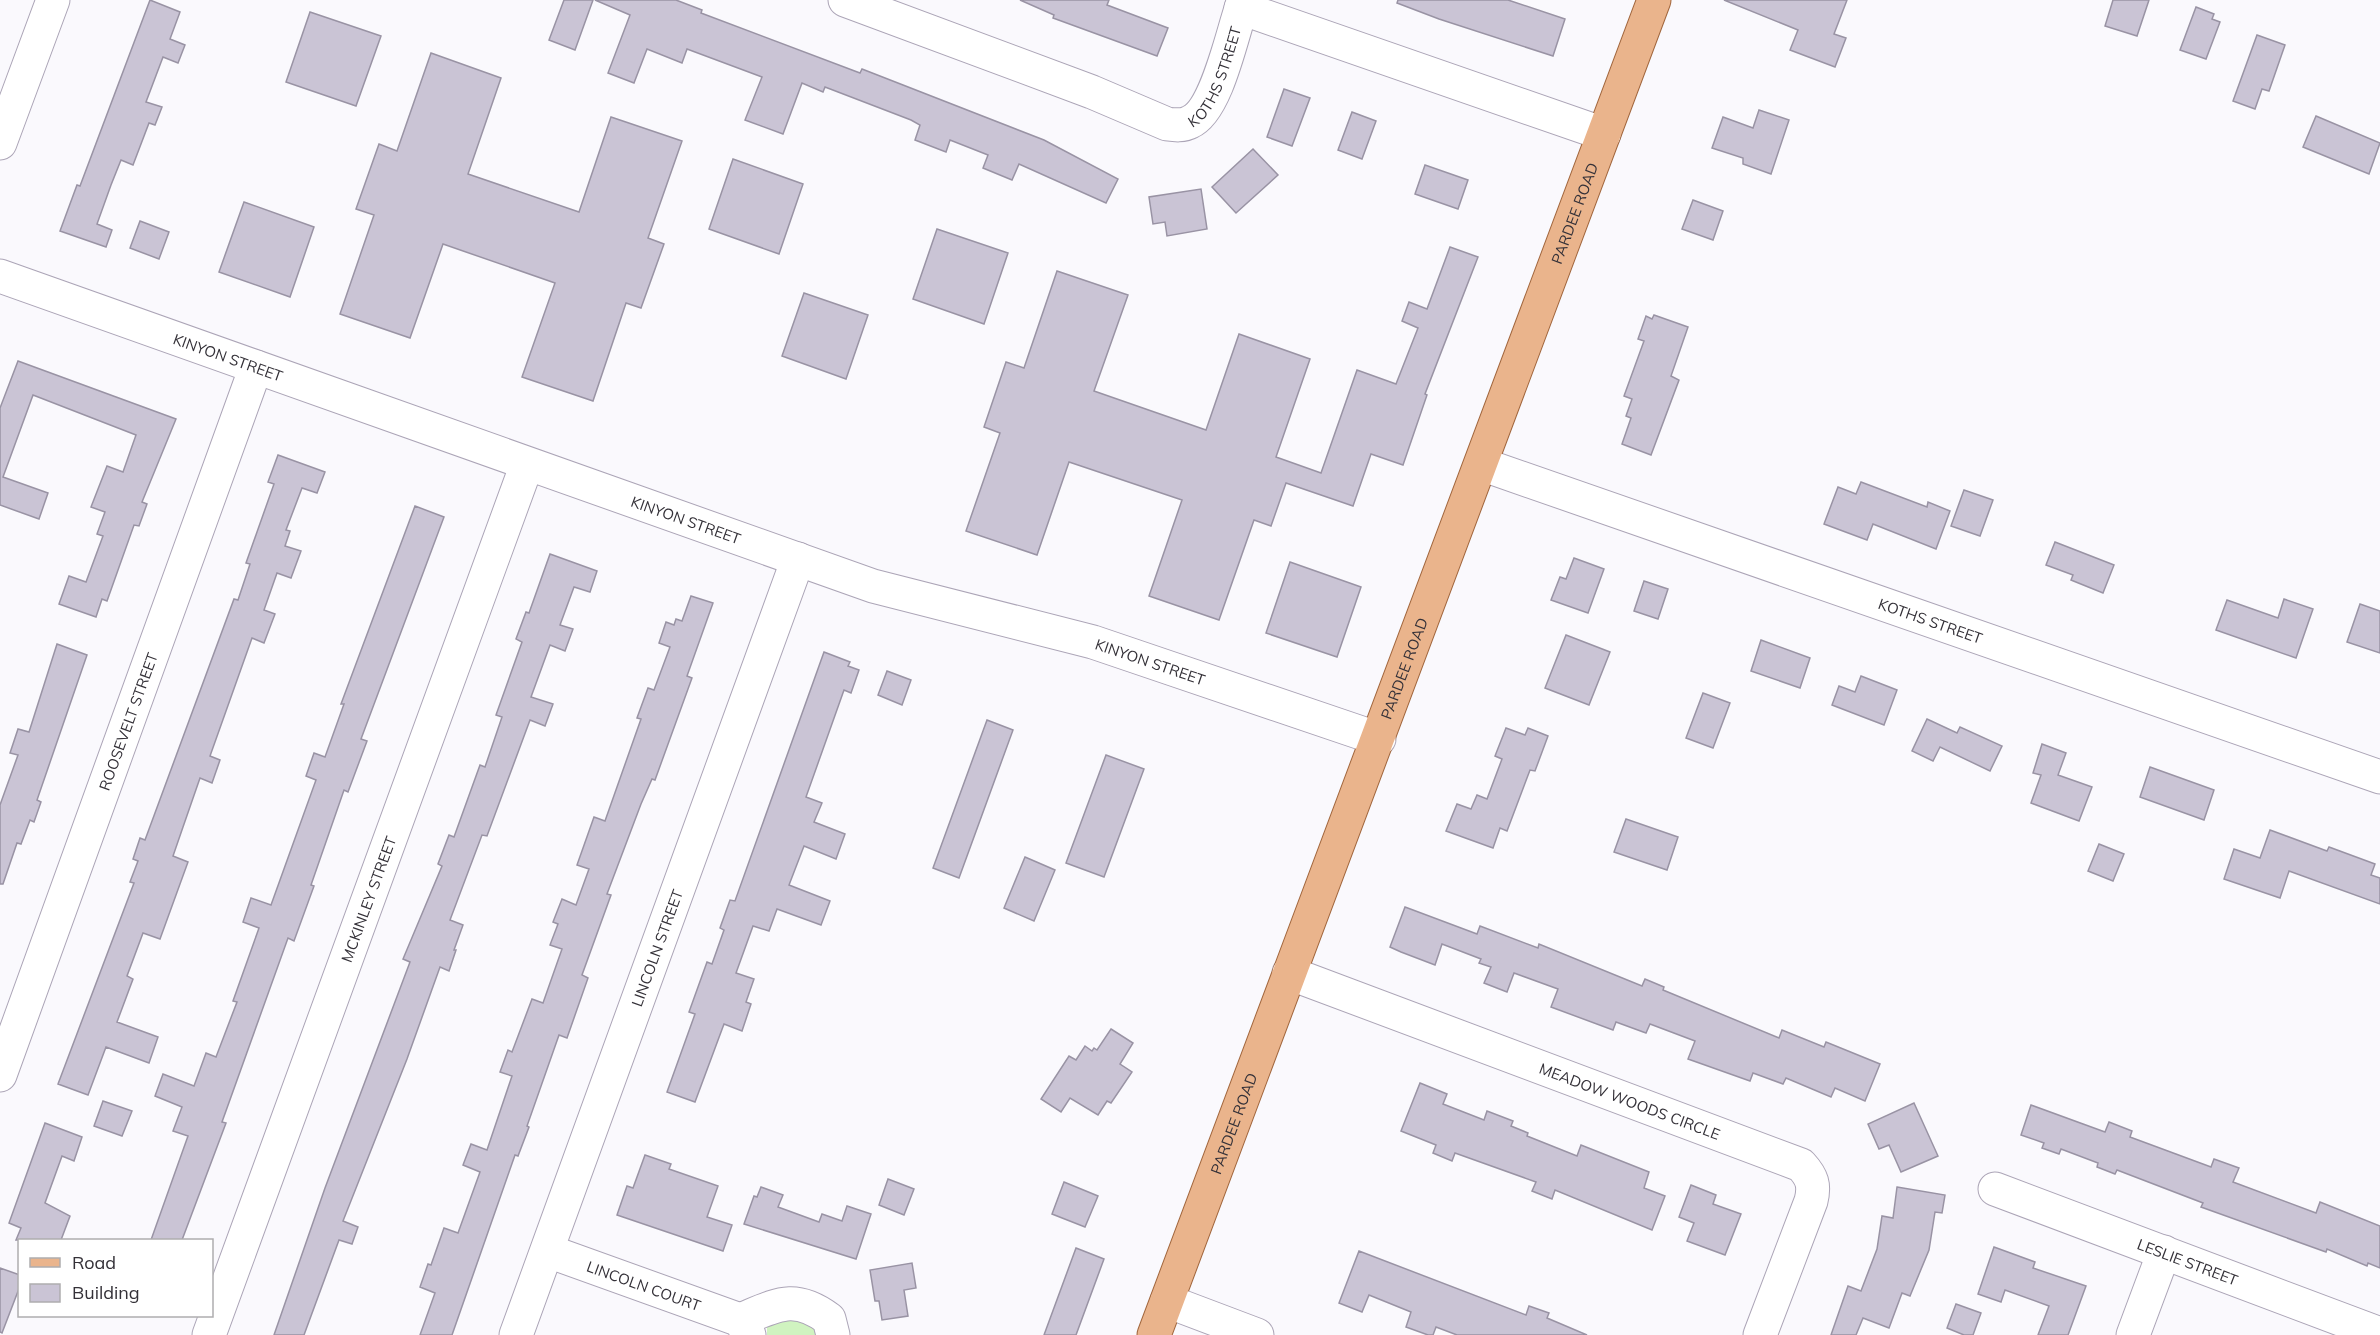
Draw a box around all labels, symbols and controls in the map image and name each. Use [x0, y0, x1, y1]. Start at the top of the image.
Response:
street label: KOTHS STREET [1184, 24, 1245, 131]
street label: PARDEE ROAD [1547, 160, 1602, 266]
street label: KINYON STREET [171, 329, 285, 385]
street label: KINYON STREET [629, 491, 743, 548]
street label: KOTHS STREET [1876, 594, 1985, 647]
street label: PARDEE ROAD [1376, 615, 1431, 722]
street label: KINYON STREET [1093, 634, 1208, 689]
street label: ROOSEVELT STREET [94, 650, 161, 793]
street label: MCKINLEY STREET [336, 833, 400, 965]
street label: LINCOLN STREET [627, 887, 687, 1009]
street label: MEADOW WOODS CIRCLE [1537, 1058, 1723, 1143]
street label: PARDEE ROAD [1206, 1070, 1261, 1177]
street label: LESLIE STREET [2135, 1234, 2241, 1289]
legend [18, 1239, 213, 1317]
text: Road [72, 1251, 116, 1274]
street label: LINCOLN COURT [584, 1256, 704, 1315]
text: Building [72, 1281, 140, 1304]

